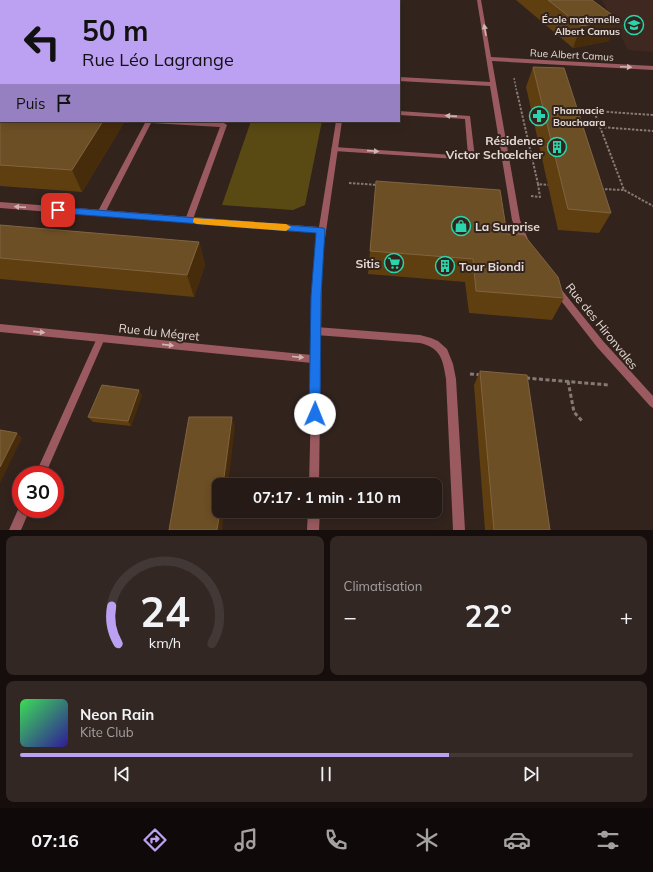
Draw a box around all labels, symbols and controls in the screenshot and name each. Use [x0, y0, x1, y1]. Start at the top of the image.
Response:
text: 50 m [82, 13, 148, 48]
place label: École maternelle Albert Camus [542, 13, 621, 38]
school or university icon: École maternelle Albert Camus [623, 14, 645, 36]
icon: left [16, 16, 68, 68]
one-way arrow [481, 23, 487, 36]
street label: Rue Albert Camus [530, 46, 614, 64]
text: Rue Léo Lagrange [82, 48, 234, 71]
one-way arrow [620, 63, 632, 70]
icon: arrive [53, 92, 75, 114]
text: Puis [16, 94, 45, 113]
place label: Pharmacie Bouchaara [553, 104, 605, 129]
pharmacy icon: Pharmacie Bouchaara [528, 105, 550, 127]
one-way arrow [444, 113, 457, 119]
place label: Résidence Victor Schœlcher [445, 133, 543, 162]
building icon: Résidence Victor Schœlcher [546, 136, 568, 158]
one-way arrow [367, 148, 379, 155]
pin [41, 193, 75, 227]
icon: arrive [47, 199, 69, 221]
one-way arrow [14, 203, 26, 210]
shop icon: La Surprise [450, 215, 472, 237]
place label: La Surprise [475, 219, 540, 234]
supermarket icon: Sitis [383, 252, 405, 274]
building icon: Tour Biondi [434, 255, 456, 277]
place label: Sitis [355, 256, 380, 271]
place label: Tour Biondi [459, 259, 524, 274]
street label: Rue des Hironvales [563, 280, 641, 372]
street label: Rue du Mégret [118, 320, 200, 344]
one-way arrow [33, 329, 45, 335]
one-way arrow [162, 341, 174, 348]
one-way arrow [292, 354, 304, 361]
position arrow [294, 393, 336, 435]
speed limit sign: 30 [12, 466, 64, 518]
text: 07:17 · 1 min · 110 m [253, 488, 401, 507]
text: Climatisation [344, 578, 422, 594]
text: 24 [140, 584, 190, 636]
text: 22° [465, 597, 512, 635]
text: − [344, 603, 357, 631]
text: + [620, 603, 633, 631]
text: km/h [149, 633, 181, 651]
text: Neon Rain [80, 705, 154, 724]
text: Kite Club [80, 724, 134, 740]
icon: previous [111, 763, 133, 785]
icon: pause [315, 763, 337, 785]
icon: next [520, 763, 542, 785]
icon: directions [141, 826, 169, 854]
icon: music [232, 826, 260, 854]
icon: phone [322, 826, 350, 854]
icon: climate [413, 826, 441, 854]
icon: car [503, 826, 531, 854]
icon: filters [594, 826, 622, 854]
text: 07:16 [31, 829, 79, 852]

